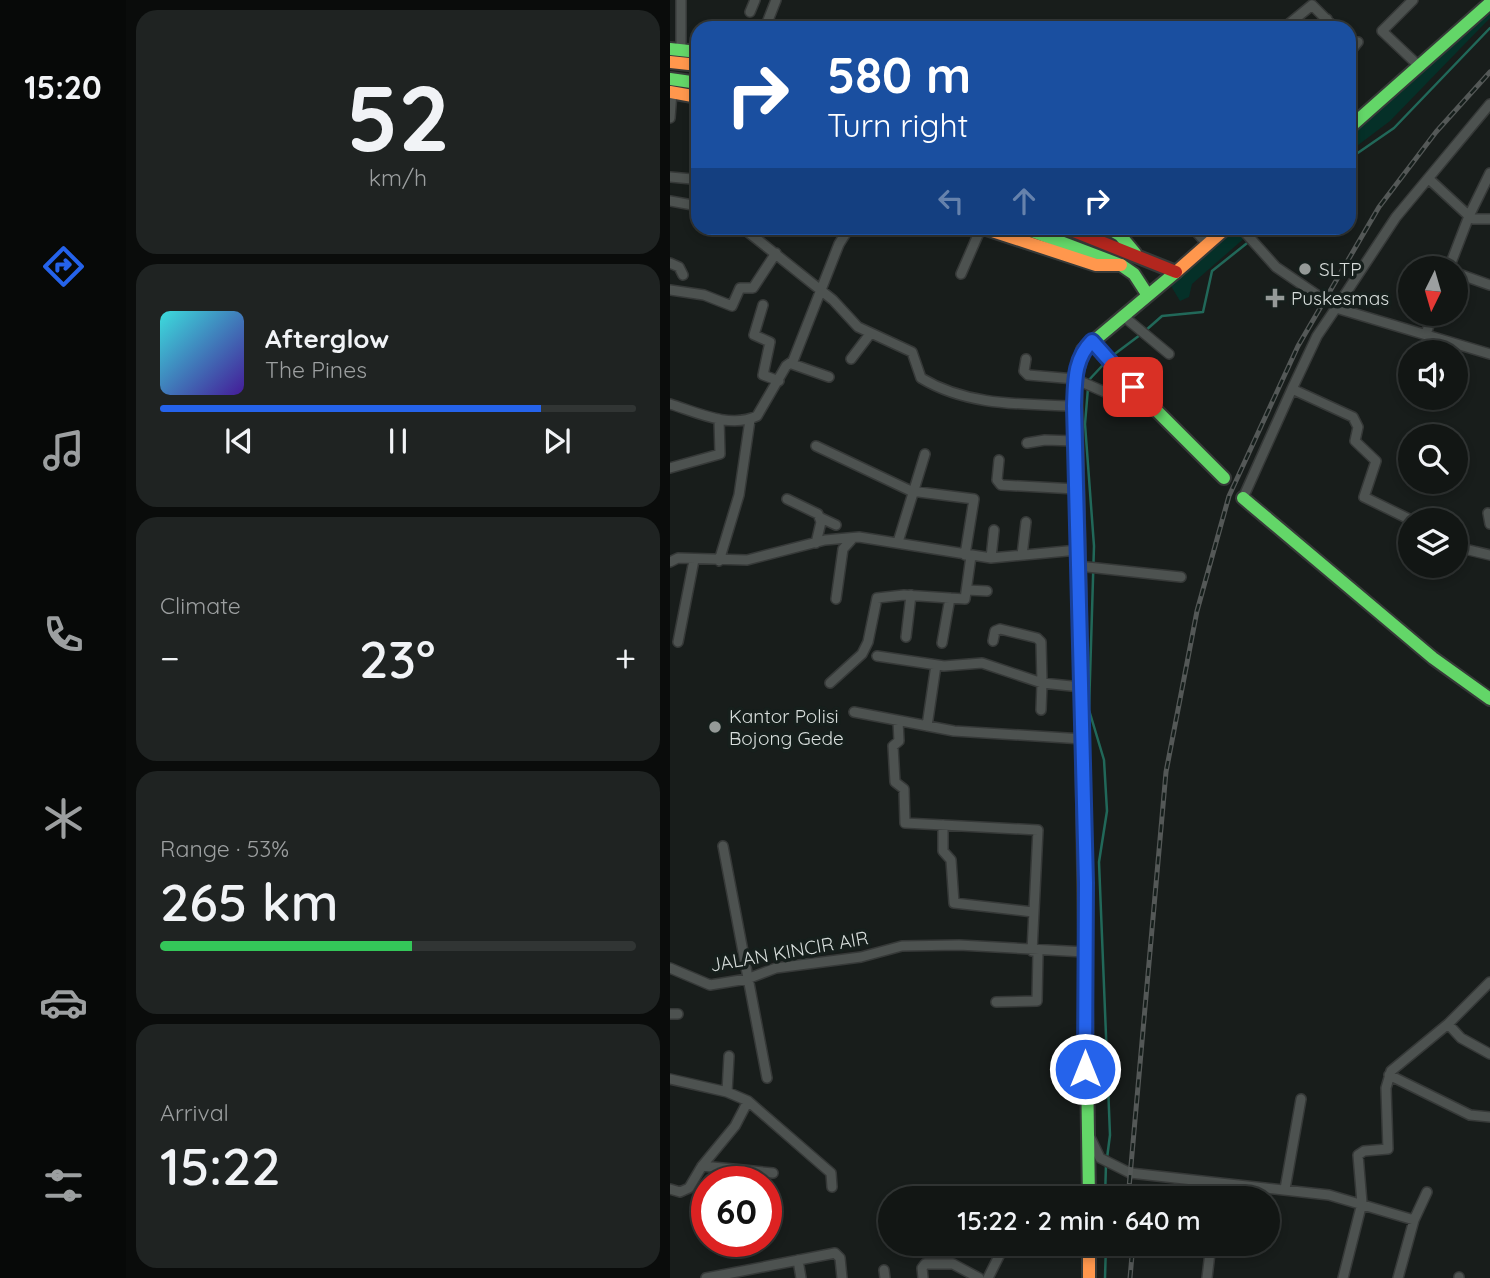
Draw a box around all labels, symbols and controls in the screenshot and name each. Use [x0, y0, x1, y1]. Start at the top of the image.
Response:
text: 580 m [827, 44, 971, 105]
icon: right [712, 49, 803, 140]
text: 52 [346, 60, 450, 174]
text: 15:20 [24, 67, 102, 107]
text: Turn right [827, 105, 968, 145]
text: km/h [369, 163, 427, 192]
icon: left [932, 182, 970, 220]
icon: ahead [1005, 182, 1043, 220]
icon: right [1078, 182, 1116, 220]
icon: directions [39, 242, 88, 291]
north arrow [1398, 256, 1468, 326]
map controls [1398, 256, 1468, 578]
place label: SLTP [1319, 257, 1361, 281]
marker: SLTP [1297, 261, 1313, 277]
place label: Puskesmas [1291, 286, 1389, 310]
marker: Puskesmas [1265, 288, 1285, 308]
text: Afterglow [265, 322, 389, 355]
button: sound [1398, 340, 1468, 410]
text: The Pines [265, 355, 367, 384]
pin [1103, 357, 1163, 417]
icon: arrive [1114, 368, 1152, 406]
icon: previous [220, 422, 258, 460]
icon: pause [379, 422, 417, 460]
icon: next [538, 422, 576, 460]
button: search [1398, 424, 1468, 494]
icon: music [39, 426, 88, 475]
button: layers [1398, 508, 1468, 578]
text: Climate [160, 591, 241, 620]
icon: phone [39, 610, 88, 659]
text: 23° [359, 626, 435, 691]
text: − [160, 634, 180, 682]
text: + [615, 634, 636, 682]
place label: Kantor Polisi Bojong Gede [729, 704, 844, 750]
marker: Kantor Polisi Bojong Gede [707, 719, 723, 735]
icon: climate [39, 794, 88, 843]
text: Range · 53% [160, 834, 289, 863]
text: 265 km [160, 869, 339, 934]
street label: JALAN KINCIR AIR [708, 925, 870, 977]
icon: car [39, 978, 88, 1027]
position arrow [1048, 1032, 1122, 1106]
text: Arrival [160, 1098, 229, 1127]
text: 15:22 [160, 1133, 281, 1198]
icon: filters [39, 1161, 88, 1210]
speed limit sign: 60 [691, 1166, 782, 1257]
text: 15:22 · 2 min · 640 m [957, 1204, 1201, 1237]

